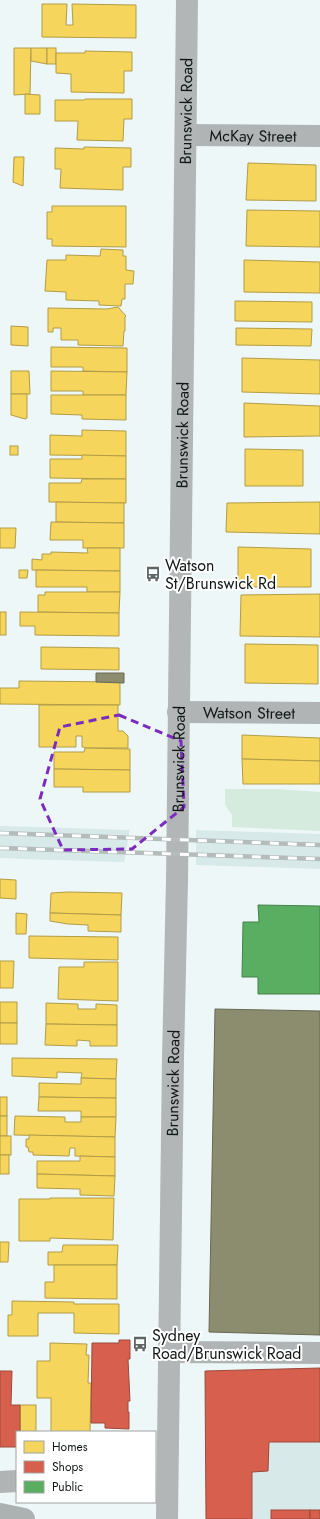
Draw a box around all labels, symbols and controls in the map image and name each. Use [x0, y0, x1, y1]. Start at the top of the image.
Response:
street label: Brunswick Road [174, 58, 198, 165]
street label: McKay Street [209, 124, 297, 148]
street label: Brunswick Road [170, 382, 195, 489]
place label: Watson St/Brunswick Rd [165, 554, 276, 595]
bus stop icon: Watson St/Brunswick Rd [144, 565, 162, 583]
street label: Watson Street [203, 701, 295, 725]
street label: Brunswick Road [167, 706, 191, 813]
street label: Brunswick Road [161, 1029, 186, 1137]
place label: Sydney Road/Brunswick Road [152, 1324, 301, 1365]
bus stop icon: Sydney Road/Brunswick Road [131, 1335, 149, 1353]
legend [16, 1431, 156, 1503]
text: Homes [52, 1438, 88, 1456]
text: Shops [52, 1458, 83, 1476]
text: Public [52, 1478, 83, 1496]

